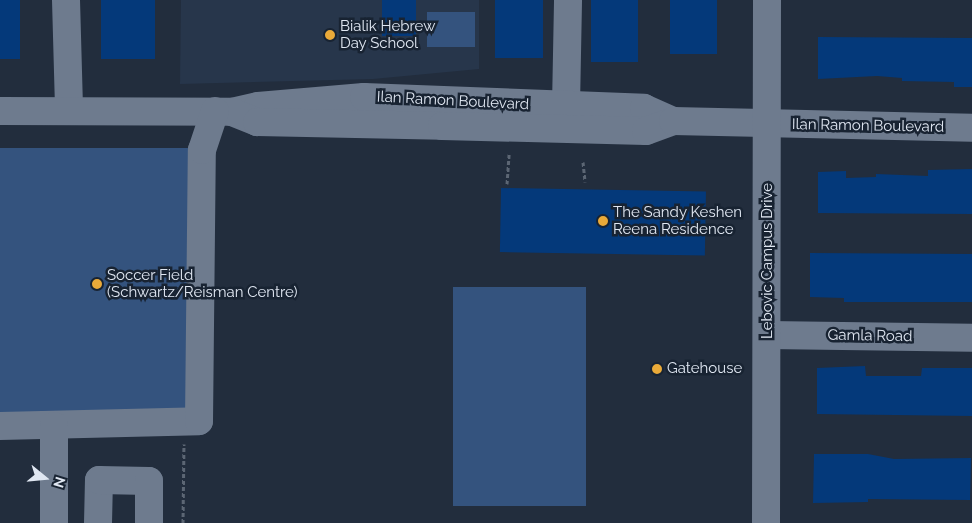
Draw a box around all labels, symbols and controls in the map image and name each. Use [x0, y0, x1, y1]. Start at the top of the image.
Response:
place label: Bialik Hebrew Day School [340, 17, 435, 52]
marker: Bialik Hebrew Day School [324, 29, 336, 41]
street label: Ilan Ramon Boulevard [376, 88, 530, 114]
street label: Ilan Ramon Boulevard [792, 116, 944, 136]
street label: Lebovic Campus Drive [759, 183, 777, 339]
place label: The Sandy Keshen Reena Residence [613, 203, 742, 238]
marker: The Sandy Keshen Reena Residence [597, 215, 609, 227]
place label: Soccer Field (Schwartz/Reisman Centre) [107, 266, 298, 301]
marker: Soccer Field (Schwartz/Reisman Centre) [91, 278, 103, 290]
street label: Gamla Road [827, 326, 913, 346]
place label: Gatehouse [667, 360, 742, 378]
marker: Gatehouse [651, 363, 663, 375]
north arrow [20, 453, 70, 503]
text: N [50, 475, 69, 490]

